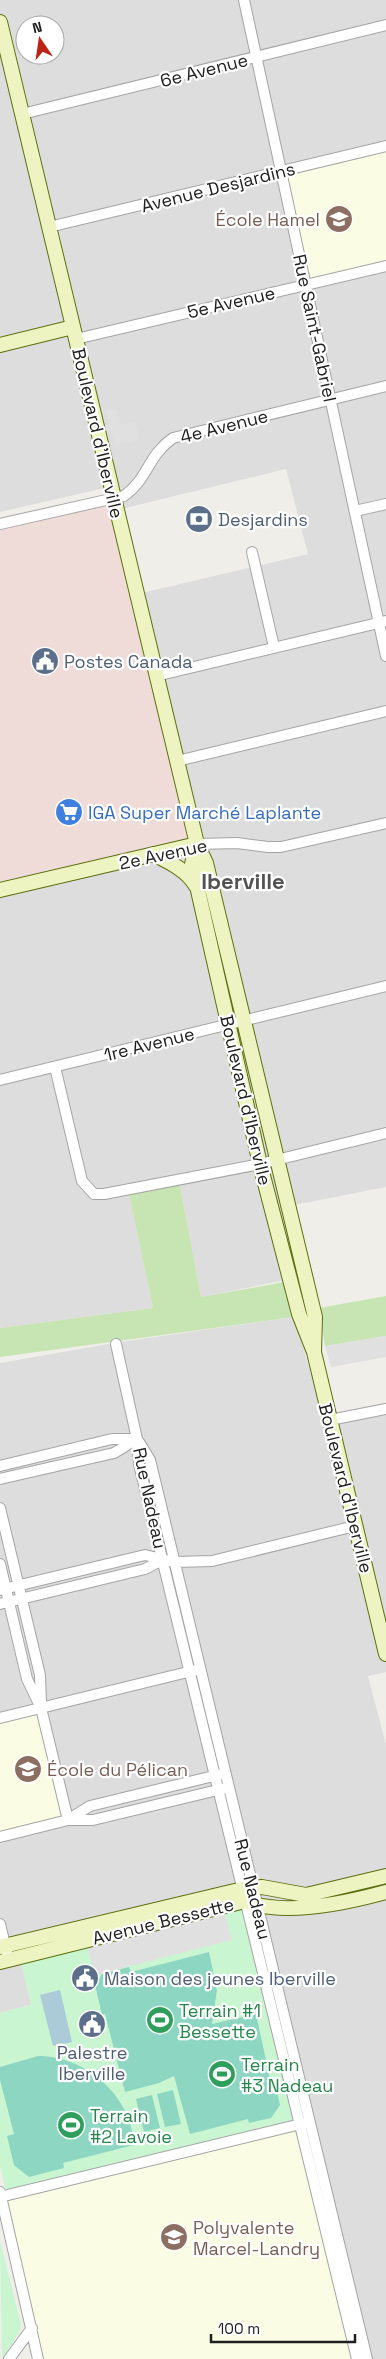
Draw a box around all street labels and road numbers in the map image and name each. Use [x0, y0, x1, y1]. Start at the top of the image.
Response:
street label: 6e Avenue [158, 48, 250, 92]
street label: Avenue Desjardins [139, 157, 297, 217]
street label: Rue Saint-Gabriel [288, 252, 342, 404]
street label: 5e Avenue [185, 281, 277, 323]
street label: Boulevard d'Iberville [67, 345, 129, 521]
street label: 4e Avenue [178, 404, 270, 448]
street label: 2e Avenue [117, 833, 209, 875]
street label: Boulevard d'Iberville [215, 1012, 277, 1188]
street label: 1re Avenue [101, 1022, 197, 1066]
street label: Boulevard d'Iberville [314, 1401, 378, 1575]
street label: Rue Nadeau [128, 1445, 172, 1551]
street label: Rue Nadeau [229, 1836, 277, 1942]
street label: Avenue Bessette [90, 1892, 236, 1950]

